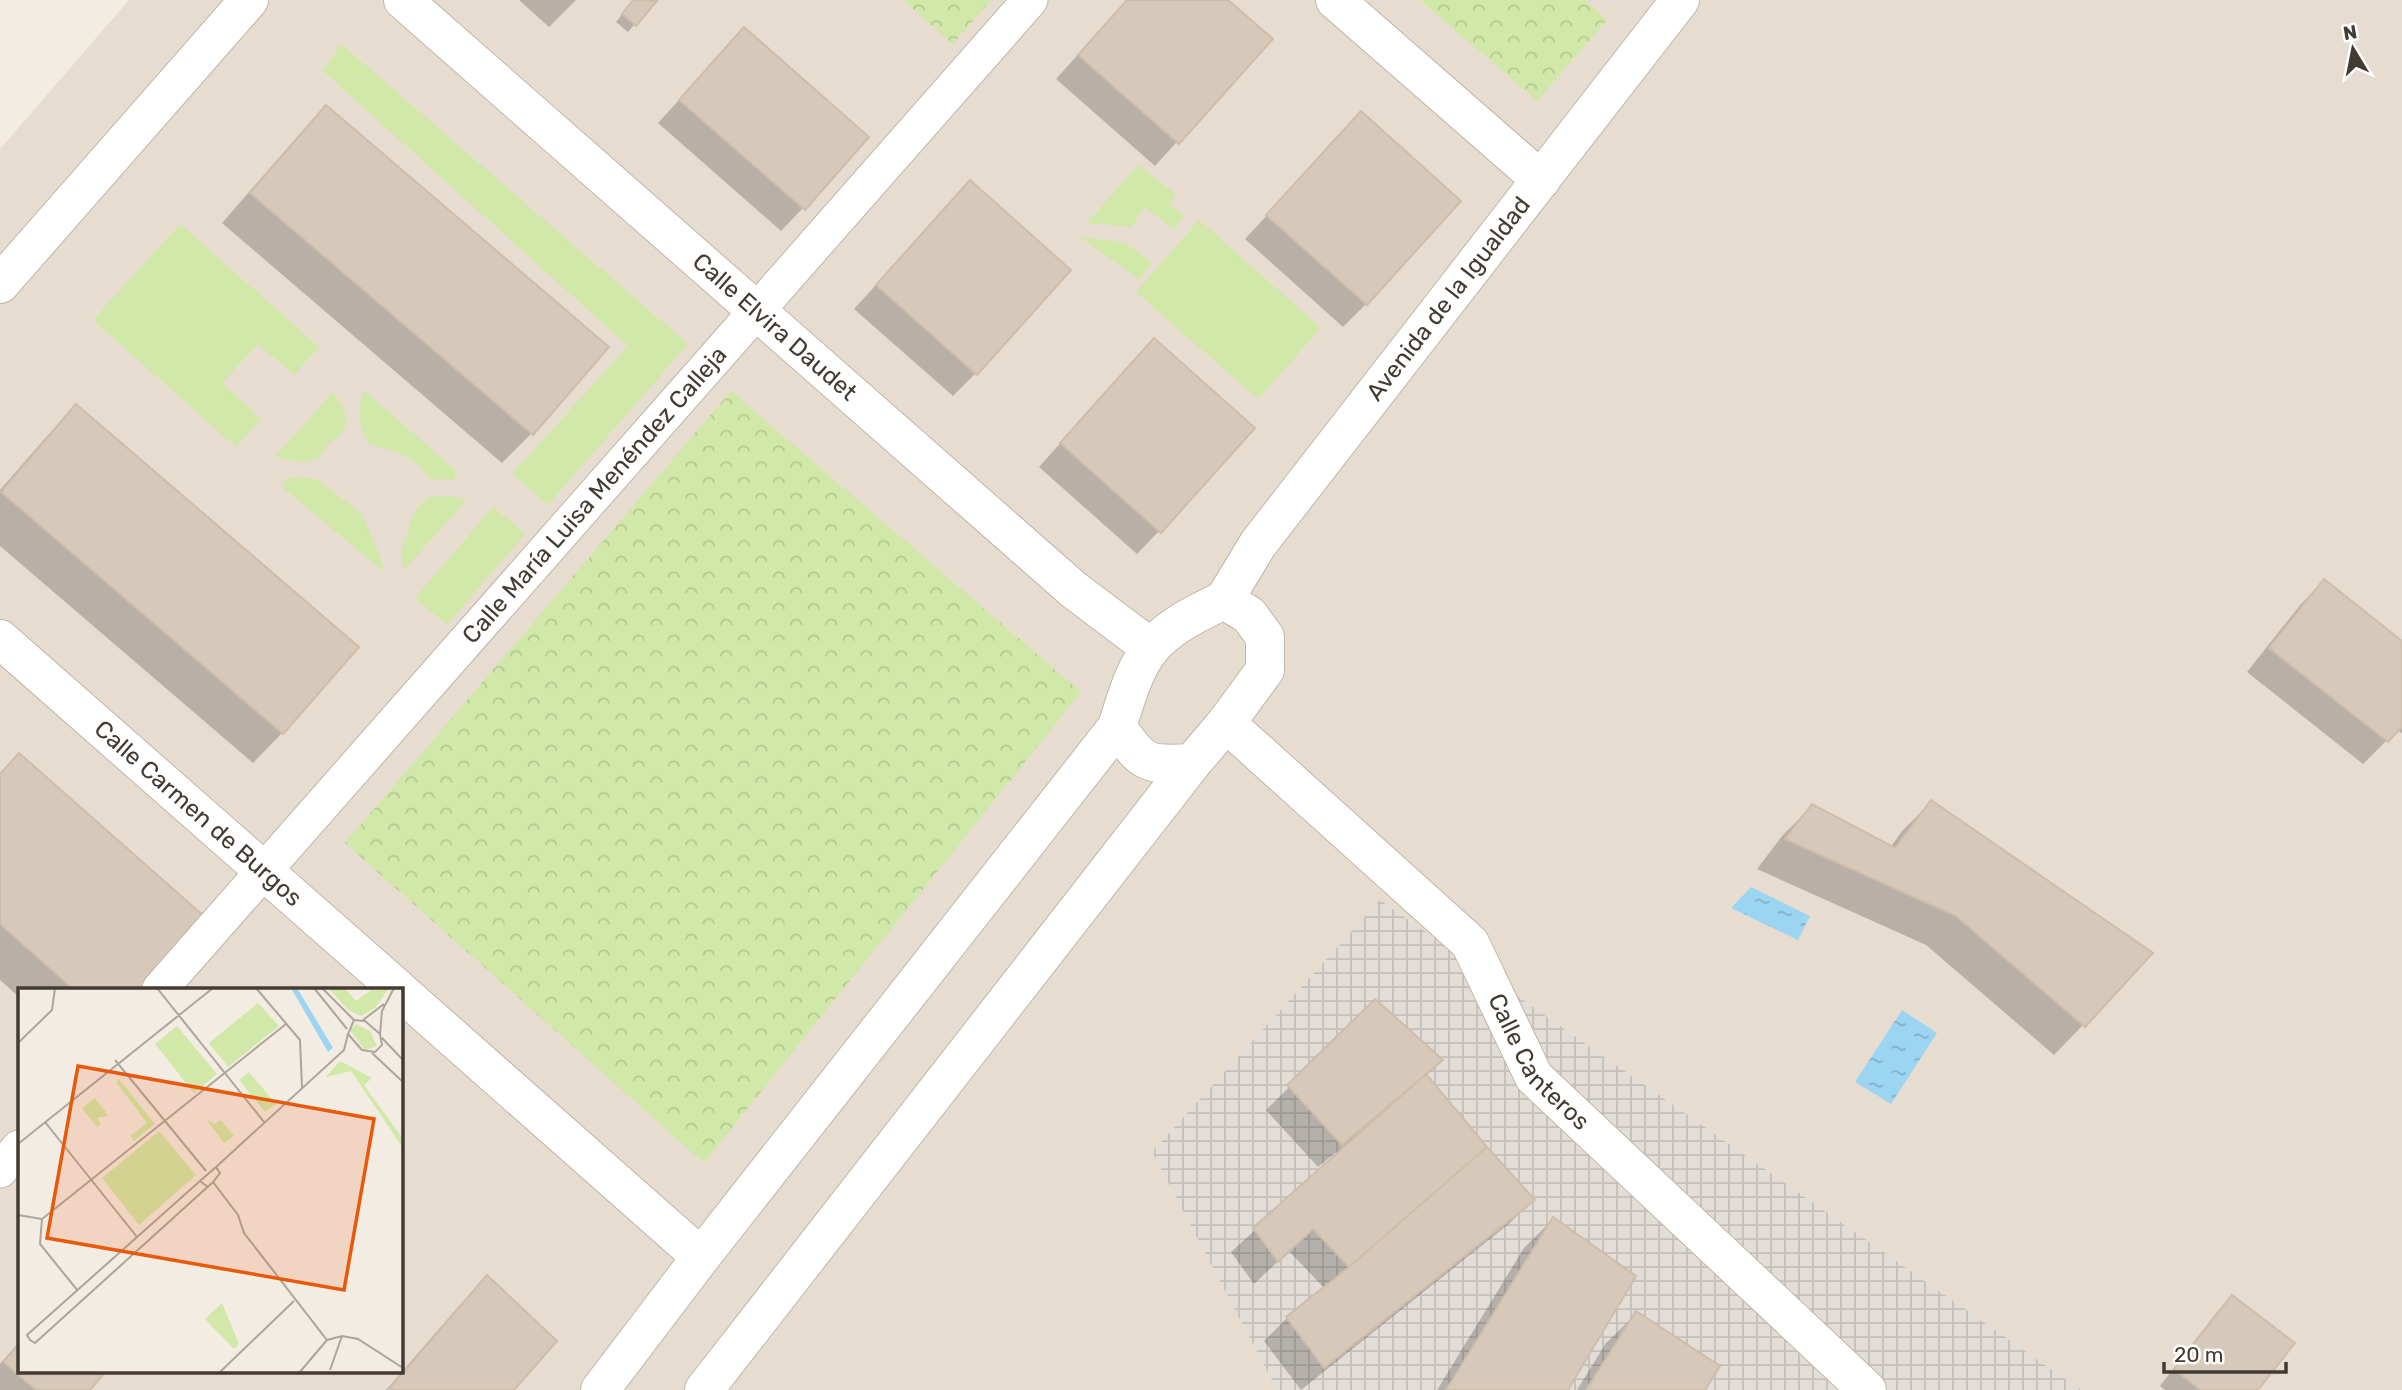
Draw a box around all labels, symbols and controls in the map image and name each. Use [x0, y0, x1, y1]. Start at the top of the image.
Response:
north arrow [2318, 14, 2388, 84]
text: N [2341, 20, 2359, 45]
street label: Avenida de la Igualdad [1361, 191, 1536, 406]
street label: Calle Elvira Daudet [687, 247, 863, 406]
street label: Calle María Luisa Menéndez Calleja [457, 341, 733, 649]
street label: Calle Carmen de Burgos [89, 715, 308, 912]
inset map [18, 988, 402, 1372]
street label: Calle Canteros [1482, 989, 1595, 1136]
scale bar [2164, 1330, 2286, 1374]
text: 20 m [2174, 1342, 2223, 1367]

